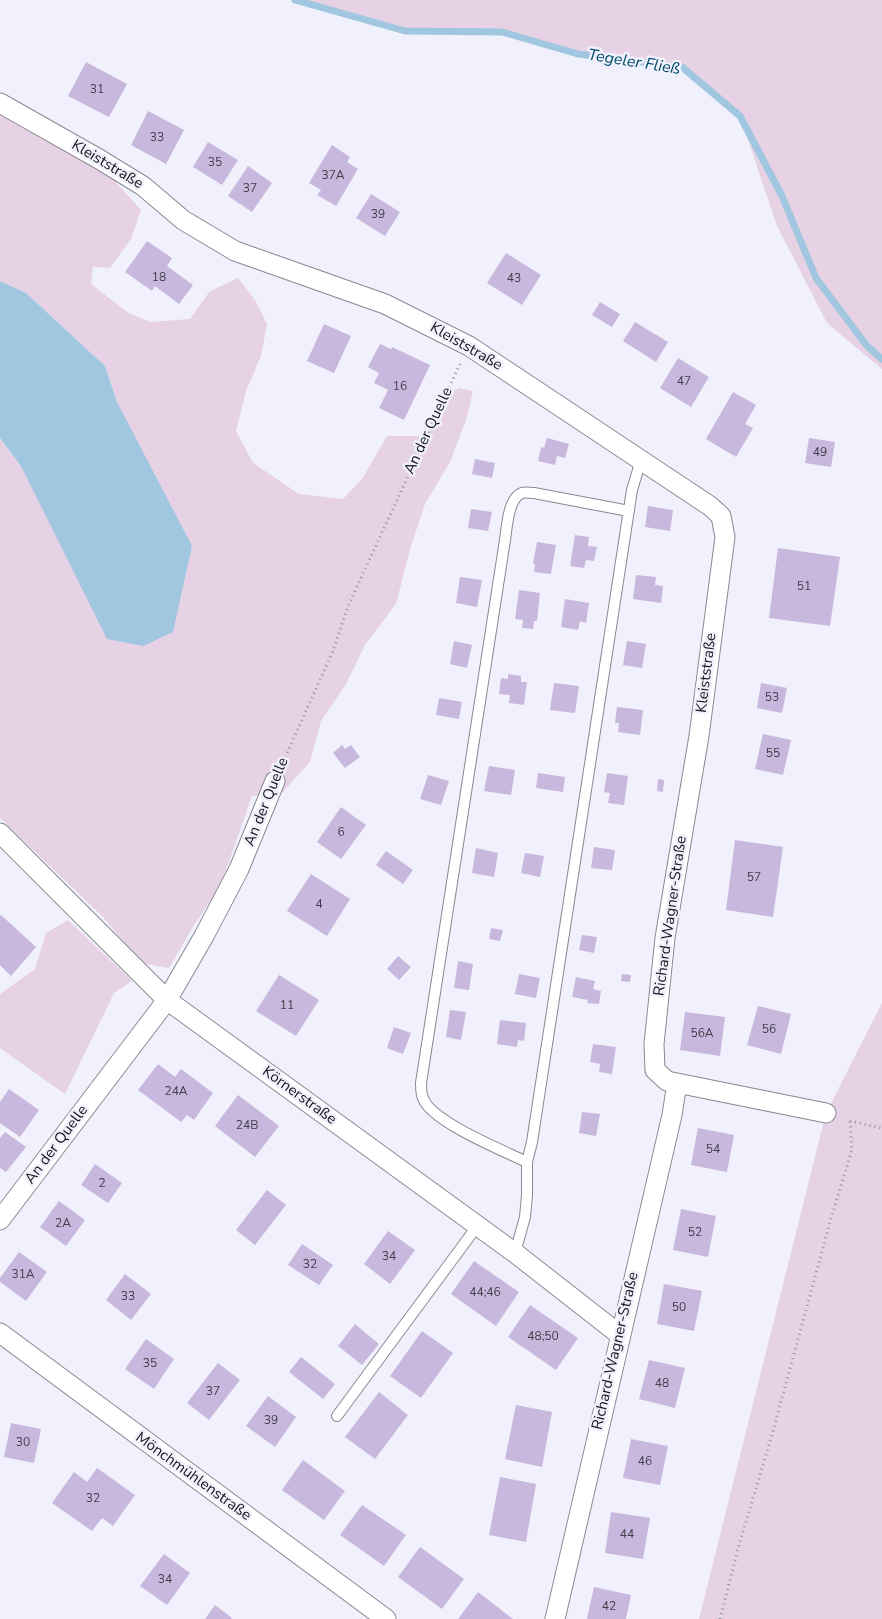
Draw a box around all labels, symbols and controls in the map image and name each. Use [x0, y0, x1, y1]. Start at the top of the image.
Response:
water label: Tegeler Fließ [586, 46, 682, 80]
house number: 31 [90, 83, 104, 97]
house number: 33 [150, 131, 164, 145]
street label: Kleiststraße [68, 137, 146, 193]
house number: 35 [208, 156, 222, 170]
house number: 37A [321, 169, 345, 183]
house number: 37 [243, 182, 257, 196]
house number: 39 [371, 208, 385, 222]
house number: 18 [152, 271, 166, 285]
house number: 43 [507, 272, 521, 286]
street label: Kleiststraße [427, 319, 505, 375]
house number: 47 [677, 375, 691, 389]
house number: 16 [393, 380, 407, 394]
street label: An der Quelle [401, 385, 457, 477]
house number: 49 [813, 446, 827, 460]
house number: 51 [797, 580, 811, 594]
street label: Kleiststraße [693, 632, 721, 714]
house number: 53 [765, 691, 779, 705]
house number: 55 [766, 747, 780, 761]
street label: An der Quelle [241, 755, 293, 849]
house number: 6 [337, 826, 345, 840]
street label: Richard-Wagner-Straße [651, 835, 691, 997]
house number: 57 [747, 871, 761, 885]
house number: 4 [315, 898, 323, 912]
house number: 11 [280, 999, 294, 1013]
house number: 56 [762, 1023, 776, 1037]
house number: 56A [690, 1027, 714, 1041]
street label: Körnerstraße [258, 1063, 340, 1129]
house number: 24A [164, 1085, 188, 1099]
street label: An der Quelle [22, 1102, 92, 1188]
house number: 24B [236, 1119, 258, 1133]
house number: 54 [706, 1143, 720, 1157]
house number: 2 [98, 1177, 106, 1191]
house number: 2A [55, 1217, 71, 1231]
house number: 52 [688, 1226, 702, 1240]
house number: 34 [382, 1250, 396, 1264]
house number: 32 [303, 1258, 317, 1272]
house number: 31A [11, 1268, 35, 1282]
street label: Richard-Wagner-Straße [589, 1270, 643, 1432]
house number: 44;46 [469, 1286, 501, 1300]
house number: 33 [121, 1290, 135, 1304]
house number: 50 [672, 1301, 686, 1315]
house number: 48;50 [527, 1330, 559, 1344]
house number: 35 [143, 1357, 157, 1371]
house number: 48 [655, 1377, 669, 1391]
house number: 37 [206, 1385, 220, 1399]
house number: 39 [264, 1414, 278, 1428]
street label: Mönchmühlenstraße [132, 1429, 254, 1525]
house number: 30 [16, 1436, 30, 1450]
house number: 46 [638, 1455, 652, 1469]
house number: 32 [86, 1492, 100, 1506]
house number: 44 [620, 1528, 634, 1542]
house number: 34 [158, 1573, 172, 1587]
house number: 42 [602, 1600, 616, 1614]

